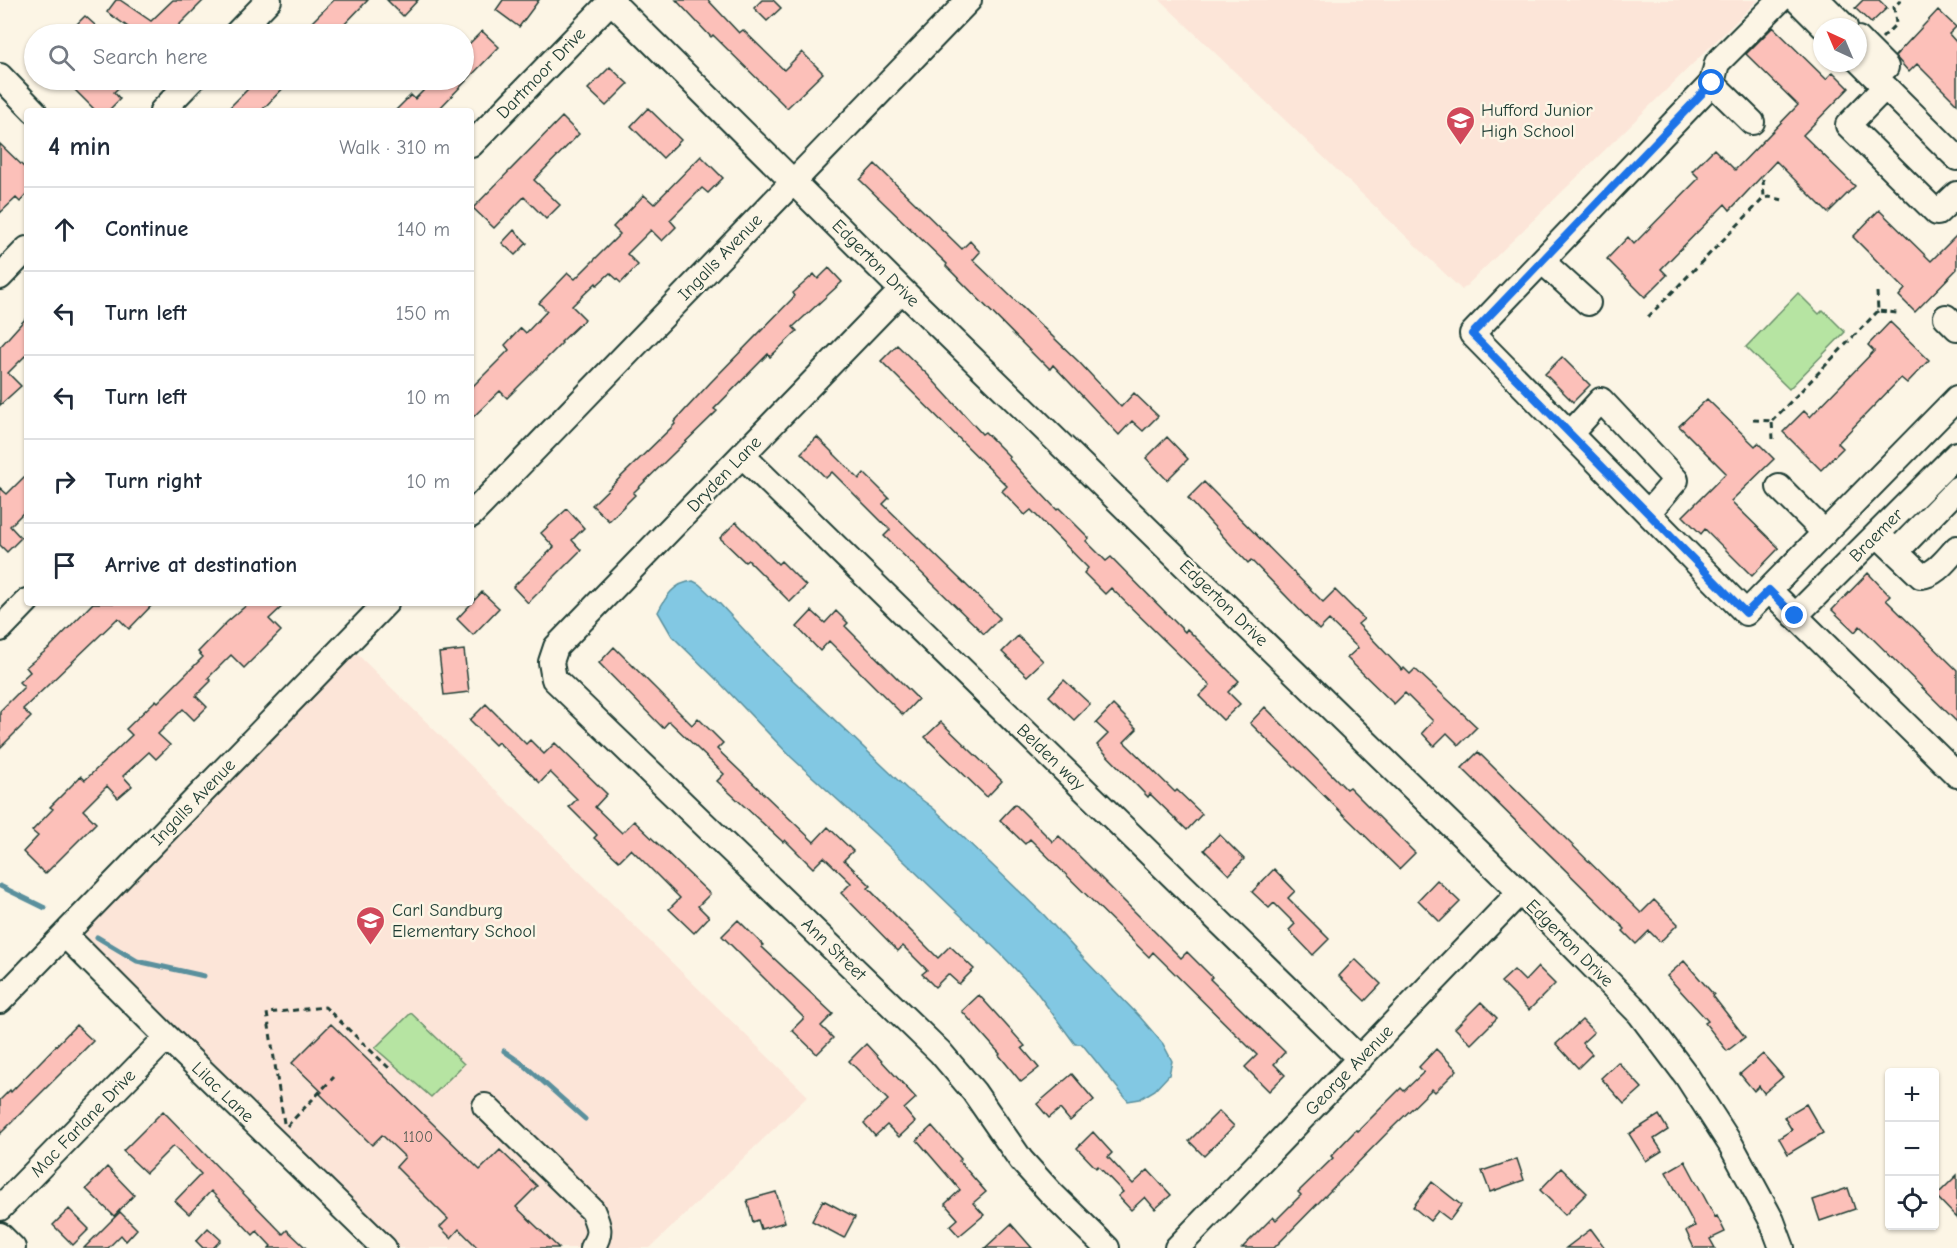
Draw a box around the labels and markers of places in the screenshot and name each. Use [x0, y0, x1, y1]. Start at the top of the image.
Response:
place label: Hufford Junior High School [1481, 100, 1594, 142]
school or university icon: Hufford Junior High School [1444, 104, 1476, 146]
place label: Carl Sandburg Elementary School [392, 900, 536, 942]
school or university icon: Carl Sandburg Elementary School [355, 904, 387, 946]

